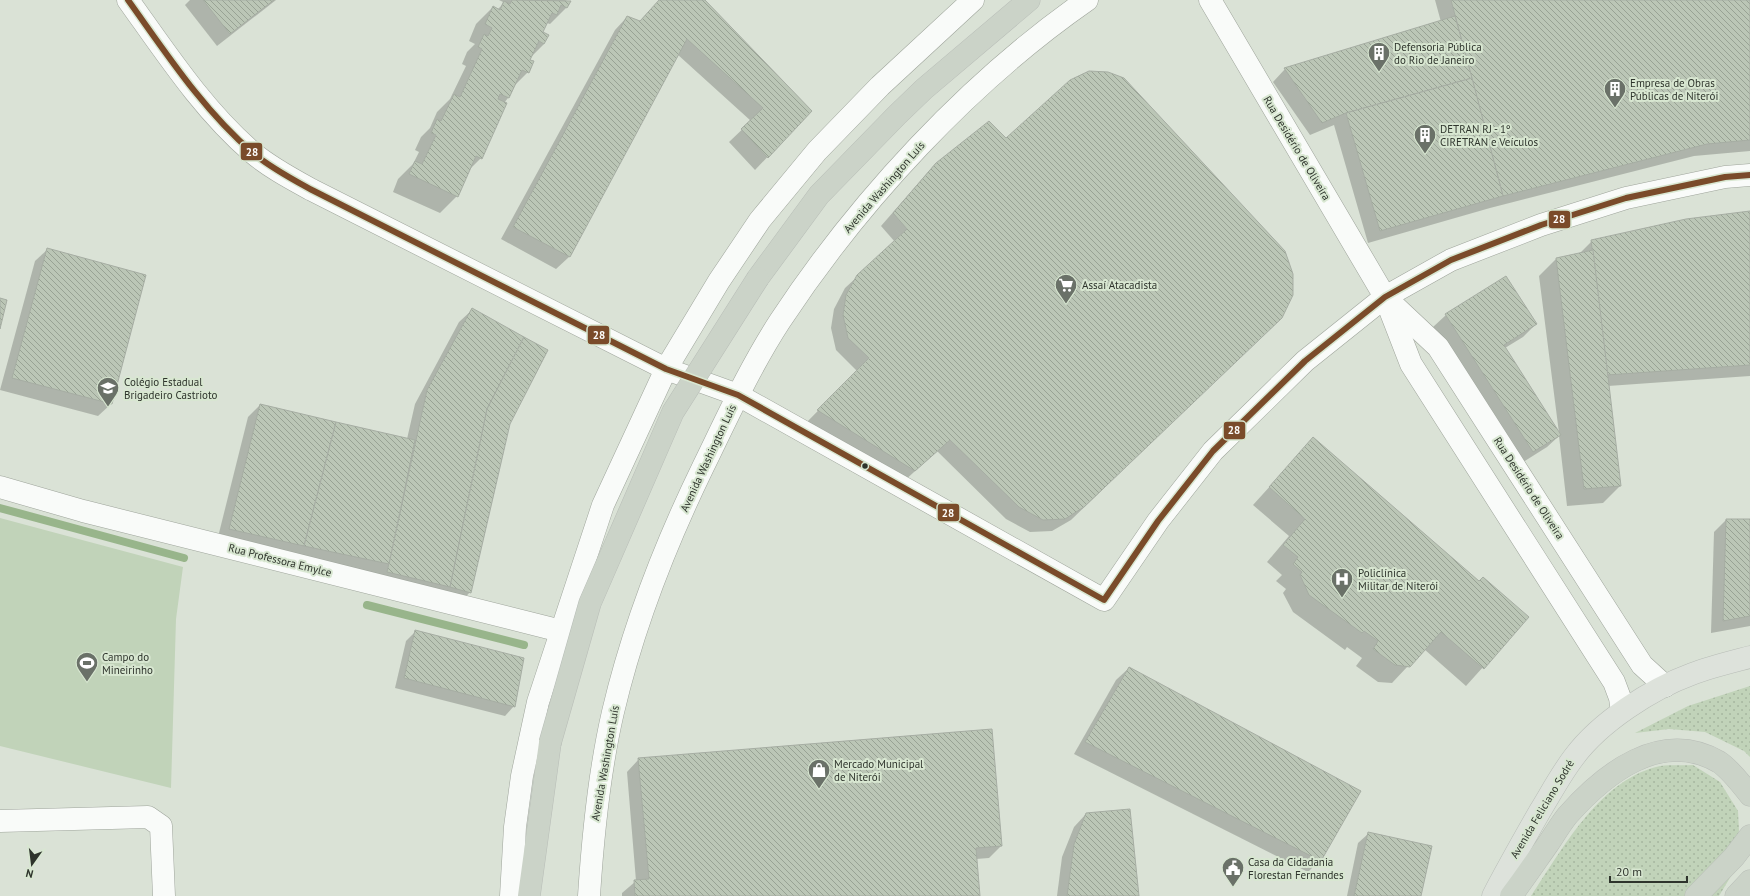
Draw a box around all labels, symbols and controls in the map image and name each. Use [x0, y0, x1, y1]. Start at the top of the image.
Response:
building icon: Defensoria Pública do Rio de Janeiro [1366, 40, 1392, 73]
place label: Defensoria Pública do Rio de Janeiro [1394, 40, 1482, 67]
building icon: Empresa de Obras Públicas de Niterói [1602, 76, 1628, 109]
place label: Empresa de Obras Públicas de Niterói [1630, 76, 1718, 103]
street label: Rua Desidério de Oliveira [1260, 93, 1334, 203]
building icon: DETRAN RJ - 1º CIRETRAN e Veículos [1412, 122, 1438, 155]
place label: DETRAN RJ - 1º CIRETRAN e Veículos [1440, 122, 1538, 149]
street label: Avenida Washington Luís [840, 138, 928, 236]
line badge: 28 [240, 142, 263, 161]
text: 28 [246, 145, 258, 159]
line badge: 28 [1548, 210, 1571, 229]
text: 28 [1553, 212, 1565, 226]
supermarket icon: Assaí Atacadista [1053, 272, 1079, 305]
place label: Assaí Atacadista [1082, 278, 1157, 292]
line badge: 28 [587, 325, 610, 345]
text: 28 [593, 328, 605, 342]
school or university icon: Colégio Estadual Brigadeiro Castrioto [95, 375, 121, 408]
place label: Colégio Estadual Brigadeiro Castrioto [124, 375, 218, 402]
street label: Avenida Washington Luís [677, 402, 739, 514]
line badge: 28 [1223, 421, 1246, 440]
text: 28 [1228, 423, 1240, 437]
street label: Rua Desidério de Oliveira [1491, 434, 1567, 542]
unlabelled marker [860, 461, 870, 471]
line badge: 28 [937, 503, 960, 522]
text: 28 [942, 506, 954, 520]
street label: Rua Professora Emylce [227, 540, 333, 580]
hospital icon: Policlínica Militar de Niterói [1329, 566, 1355, 599]
place label: Policlínica Militar de Niterói [1358, 566, 1438, 593]
sports icon: Campo do Mineirinho [74, 650, 100, 683]
place label: Campo do Mineirinho [102, 650, 153, 677]
street label: Avenida Washington Luís [588, 704, 622, 822]
shop icon: Mercado Municipal de Niterói [806, 757, 832, 790]
place label: Mercado Municipal de Niterói [834, 757, 924, 784]
street label: Avenida Feliciano Sodré [1507, 757, 1577, 861]
north arrow [12, 844, 52, 884]
public building icon: Casa da Cidadania Florestan Fernandes [1220, 855, 1246, 888]
place label: Casa da Cidadania Florestan Fernandes [1248, 855, 1344, 882]
scale bar [1610, 858, 1687, 884]
text: 20 m [1616, 864, 1642, 879]
text: N [24, 866, 35, 881]

